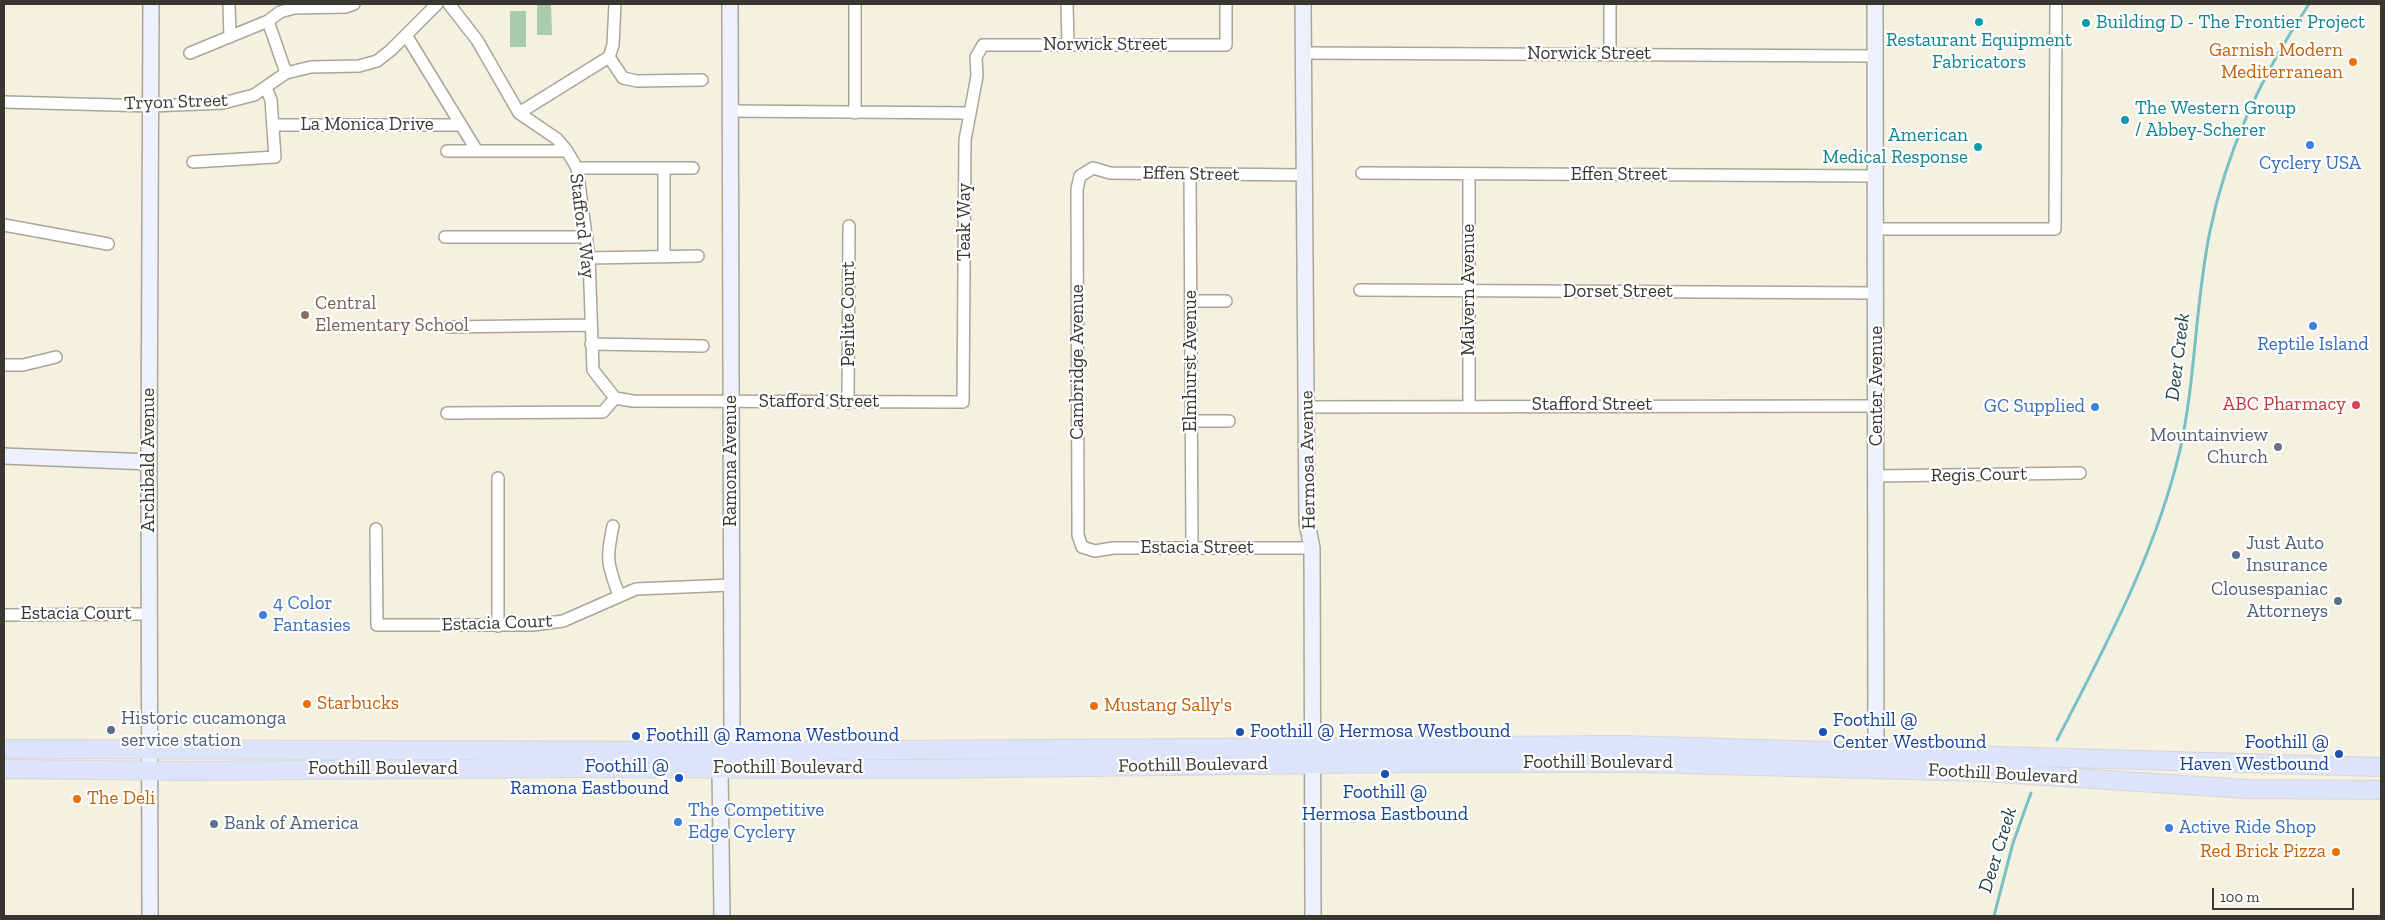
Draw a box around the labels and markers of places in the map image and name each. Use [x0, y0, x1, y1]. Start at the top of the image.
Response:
place label: Building D - The Frontier Project [2096, 12, 2365, 34]
marker: Restaurant Equipment Fabricators [1973, 16, 1985, 28]
marker: Building D - The Frontier Project [2080, 17, 2092, 29]
place label: Restaurant Equipment Fabricators [1886, 30, 2072, 74]
place label: Garnish Modern Mediterranean [2209, 40, 2343, 84]
marker: Garnish Modern Mediterranean [2347, 56, 2359, 68]
place label: The Western Group / Abbey-Scherer [2135, 98, 2296, 142]
marker: The Western Group / Abbey-Scherer [2119, 114, 2131, 126]
place label: American Medical Response [1823, 125, 1968, 169]
marker: Cyclery USA [2304, 139, 2316, 151]
marker: American Medical Response [1972, 141, 1984, 153]
place label: Cyclery USA [2259, 153, 2361, 175]
place label: Central Elementary School [315, 293, 469, 337]
marker: Central Elementary School [299, 309, 311, 321]
marker: Reptile Island [2307, 320, 2319, 332]
place label: Reptile Island [2257, 334, 2369, 356]
place label: ABC Pharmacy [2223, 394, 2346, 416]
place label: GC Supplied [1984, 396, 2085, 418]
marker: ABC Pharmacy [2350, 399, 2362, 411]
marker: GC Supplied [2089, 401, 2101, 413]
place label: Mountainview Church [2150, 425, 2268, 469]
marker: Mountainview Church [2272, 441, 2284, 453]
place label: Just Auto Insurance [2246, 533, 2328, 577]
marker: Just Auto Insurance [2230, 549, 2242, 561]
place label: Clousespaniac Attorneys [2211, 579, 2328, 623]
place label: 4 Color Fantasies [273, 593, 351, 637]
marker: Clousespaniac Attorneys [2332, 595, 2344, 607]
marker: 4 Color Fantasies [257, 609, 269, 621]
place label: Starbucks [317, 693, 399, 715]
place label: Mustang Sally's [1104, 695, 1232, 717]
marker: Starbucks [301, 698, 313, 710]
marker: Mustang Sally's [1088, 700, 1100, 712]
place label: Historic cucamonga service station [121, 708, 286, 752]
place label: Foothill @ Center Westbound [1833, 710, 1986, 754]
place label: Foothill @ Hermosa Westbound [1250, 721, 1510, 743]
marker: Historic cucamonga service station [105, 724, 117, 736]
place label: Foothill @ Ramona Westbound [646, 725, 899, 747]
marker: Foothill @ Hermosa Westbound [1234, 726, 1246, 738]
marker: Foothill @ Center Westbound [1817, 726, 1829, 738]
marker: Foothill @ Ramona Westbound [630, 730, 642, 742]
place label: Foothill @ Haven Westbound [2180, 732, 2329, 776]
marker: Foothill @ Haven Westbound [2333, 748, 2345, 760]
place label: Foothill @ Ramona Eastbound [510, 756, 669, 800]
marker: Foothill @ Hermosa Eastbound [1379, 768, 1391, 780]
marker: Foothill @ Ramona Eastbound [673, 772, 685, 784]
place label: Foothill @ Hermosa Eastbound [1302, 782, 1468, 826]
place label: The Deli [87, 788, 155, 810]
marker: The Deli [71, 793, 83, 805]
place label: The Competitive Edge Cyclery [688, 800, 824, 844]
place label: Bank of America [224, 813, 359, 835]
marker: The Competitive Edge Cyclery [672, 816, 684, 828]
place label: Active Ride Shop [2179, 817, 2316, 839]
marker: Bank of America [208, 818, 220, 830]
marker: Active Ride Shop [2163, 822, 2175, 834]
place label: Red Brick Pizza [2200, 841, 2326, 863]
marker: Red Brick Pizza [2330, 846, 2342, 858]

